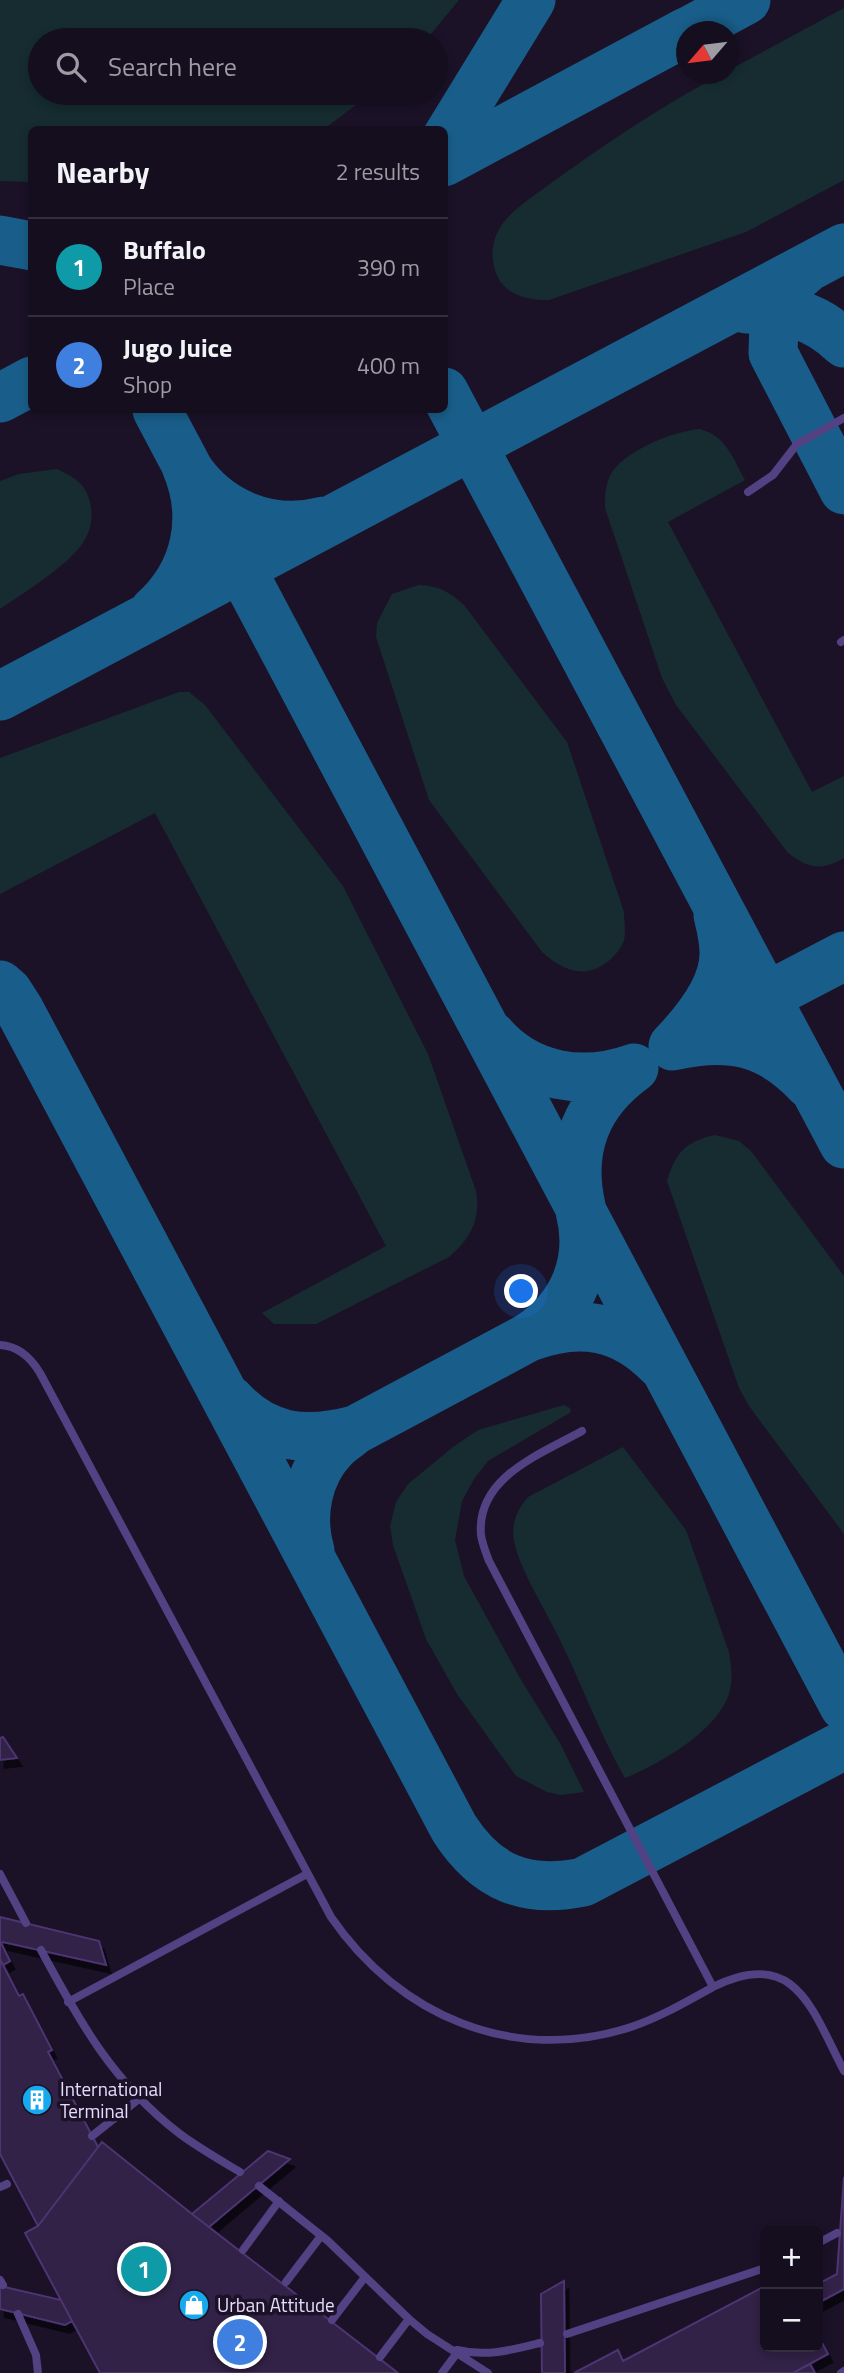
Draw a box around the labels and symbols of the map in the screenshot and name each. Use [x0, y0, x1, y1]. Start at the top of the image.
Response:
north arrow [676, 21, 739, 84]
your location [504, 1274, 538, 1308]
place label: International Terminal [60, 2074, 162, 2125]
building icon: International Terminal [20, 2083, 54, 2117]
pin: 1 [121, 2243, 167, 2295]
shop icon: Urban Attitude [177, 2288, 211, 2322]
place label: Urban Attitude [217, 2290, 335, 2319]
pin: 2 [217, 2316, 263, 2368]

